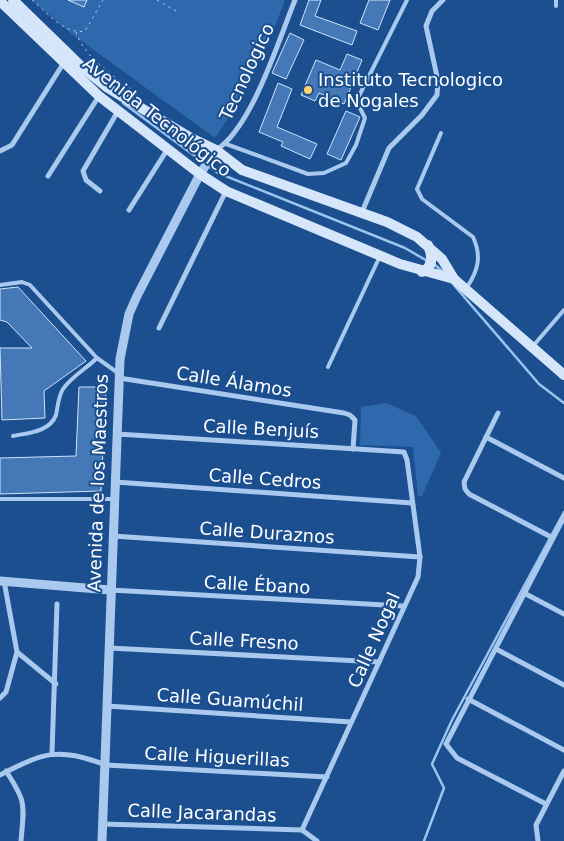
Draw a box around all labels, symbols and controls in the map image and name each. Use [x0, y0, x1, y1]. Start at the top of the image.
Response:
street label: Tecnologico [214, 20, 278, 125]
street label: Avenida Tecnológico [79, 52, 236, 181]
place label: Instituto Tecnologico de Nogales [318, 69, 503, 111]
marker: Instituto Tecnologico de Nogales [302, 84, 314, 96]
street label: Calle Álamos [175, 362, 293, 401]
street label: Avenida de los Maestros [83, 373, 112, 592]
street label: Calle Benjuís [203, 415, 320, 442]
street label: Calle Cedros [208, 464, 322, 493]
street label: Calle Duraznos [199, 517, 335, 548]
street label: Calle Ébano [203, 571, 311, 598]
street label: Calle Nogal [343, 589, 404, 691]
street label: Calle Fresno [189, 627, 299, 654]
street label: Calle Guamúchil [156, 684, 304, 715]
street label: Calle Higuerillas [144, 742, 290, 771]
street label: Calle Jacarandas [127, 799, 277, 826]

